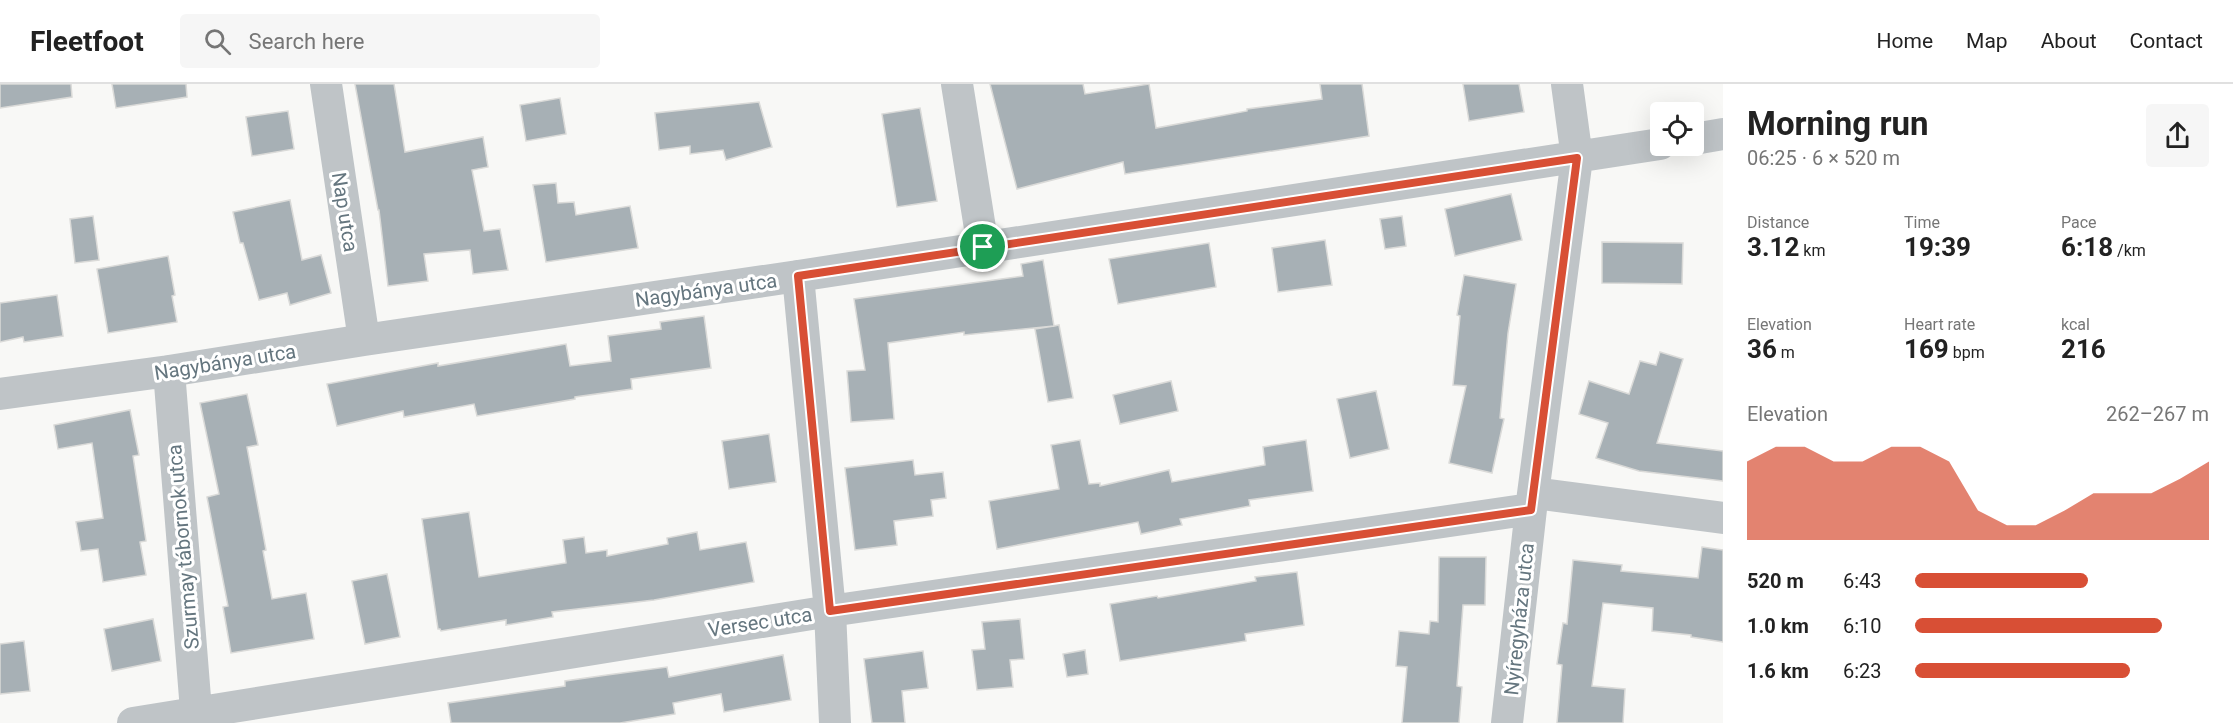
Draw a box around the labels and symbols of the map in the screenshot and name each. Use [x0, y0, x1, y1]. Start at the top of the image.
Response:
street label: Nap utca [327, 170, 363, 254]
pin [957, 221, 1008, 272]
street label: Nagybánya utca [633, 268, 779, 312]
street label: Nagybánya utca [152, 339, 298, 385]
street label: Szurmay tábornok utca [162, 444, 204, 650]
street label: Nyíregyháza utca [1499, 542, 1539, 696]
street label: Versec utca [706, 602, 814, 642]

